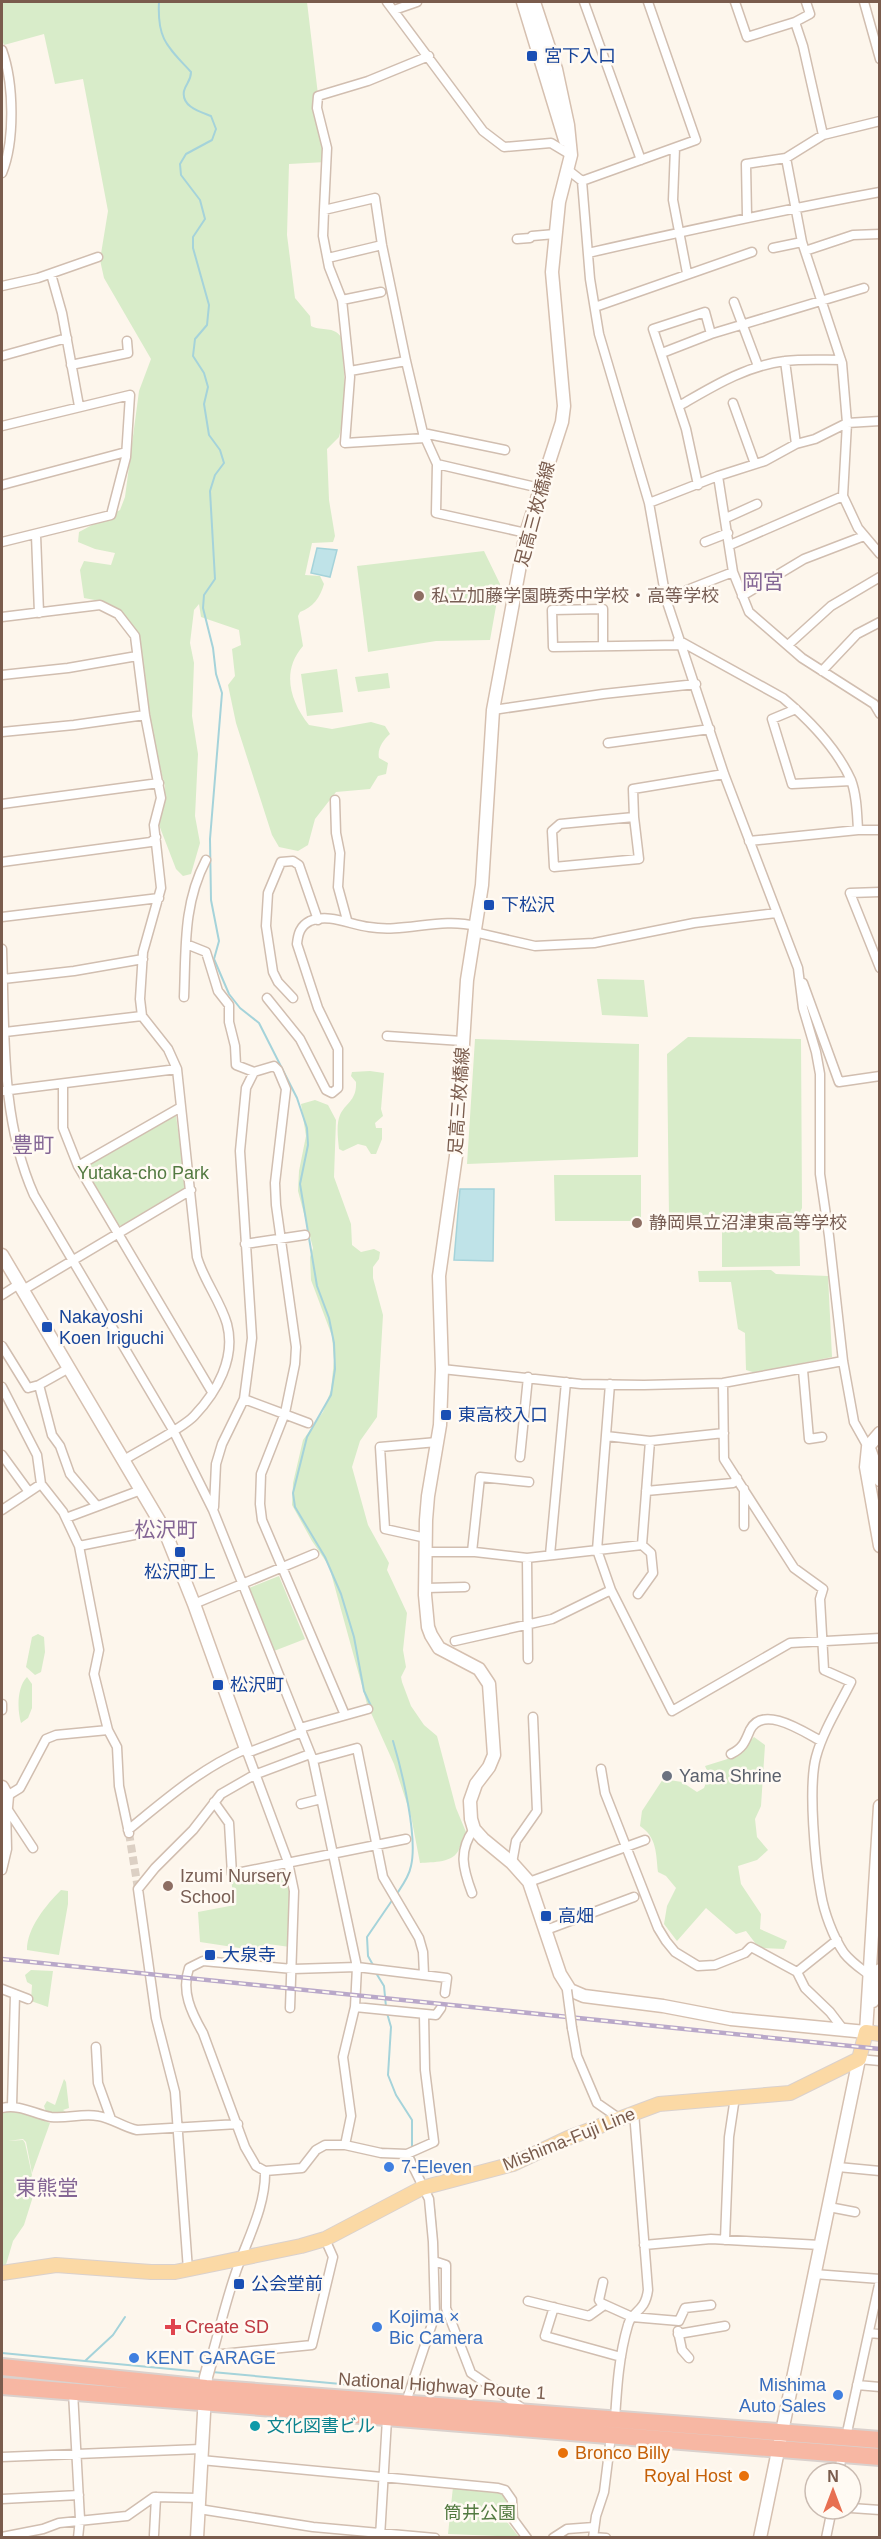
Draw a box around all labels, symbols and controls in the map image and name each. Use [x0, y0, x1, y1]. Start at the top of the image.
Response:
place label: 宮下入口 [544, 46, 616, 66]
marker: 宮下入口 [525, 49, 539, 63]
street label: 足高三枚橋線 [511, 459, 559, 569]
district label: 岡宮 [742, 570, 784, 593]
place label: 私立加藤学園暁秀中学校・高等学校 [431, 586, 719, 606]
marker: 私立加藤学園暁秀中学校・高等学校 [412, 589, 426, 603]
place label: 下松沢 [501, 895, 555, 915]
marker: 下松沢 [482, 898, 496, 912]
street label: 足高三枚橋線 [445, 1046, 473, 1156]
district label: 豊町 [12, 1133, 54, 1156]
park label: Yutaka-cho Park [77, 1163, 210, 1183]
place label: 静岡県立沼津東高等学校 [649, 1213, 847, 1233]
marker: 静岡県立沼津東高等学校 [630, 1216, 644, 1230]
place label: Nakayoshi Koen Iriguchi [59, 1307, 164, 1348]
marker: Nakayoshi Koen Iriguchi [40, 1320, 54, 1334]
place label: 東高校入口 [458, 1405, 548, 1425]
marker: 東高校入口 [439, 1408, 453, 1422]
district label: 松沢町 [135, 1518, 198, 1541]
marker: 松沢町上 [173, 1545, 187, 1559]
place label: 松沢町上 [144, 1562, 216, 1582]
place label: 松沢町 [230, 1675, 284, 1695]
marker: 松沢町 [211, 1678, 225, 1692]
place label: Yama Shrine [679, 1766, 782, 1786]
marker: Yama Shrine [660, 1769, 674, 1783]
place label: Izumi Nursery School [180, 1866, 291, 1907]
marker: Izumi Nursery School [161, 1879, 175, 1893]
place label: 高畑 [558, 1906, 594, 1926]
marker: 高畑 [539, 1909, 553, 1923]
place label: 大泉寺 [222, 1945, 276, 1965]
marker: 大泉寺 [203, 1948, 217, 1962]
street label: Mishima-Fuji Line [500, 2103, 638, 2175]
place label: 7-Eleven [401, 2157, 472, 2177]
marker: 7-Eleven [382, 2160, 396, 2174]
district label: 東熊堂 [16, 2176, 79, 2199]
place label: 公会堂前 [251, 2274, 323, 2294]
marker: 公会堂前 [232, 2277, 246, 2291]
place label: Kojima × Bic Camera [389, 2307, 484, 2348]
place label: Create SD [185, 2317, 269, 2337]
marker: Create SD [166, 2320, 180, 2334]
marker: Kojima × Bic Camera [370, 2320, 384, 2334]
place label: KENT GARAGE [146, 2348, 276, 2368]
marker: KENT GARAGE [127, 2351, 141, 2365]
street label: National Highway Route 1 [337, 2369, 547, 2403]
place label: Mishima Auto Sales [739, 2375, 827, 2416]
marker: Mishima Auto Sales [831, 2388, 845, 2402]
place label: 文化図書ビル [267, 2416, 375, 2436]
marker: 文化図書ビル [248, 2419, 262, 2433]
place label: Bronco Billy [575, 2443, 670, 2463]
marker: Bronco Billy [556, 2446, 570, 2460]
north arrow [803, 2461, 863, 2521]
place label: Royal Host [644, 2466, 732, 2486]
text: N [827, 2468, 839, 2485]
marker: Royal Host [737, 2469, 751, 2483]
park label: 筒井公園 [444, 2503, 516, 2523]

